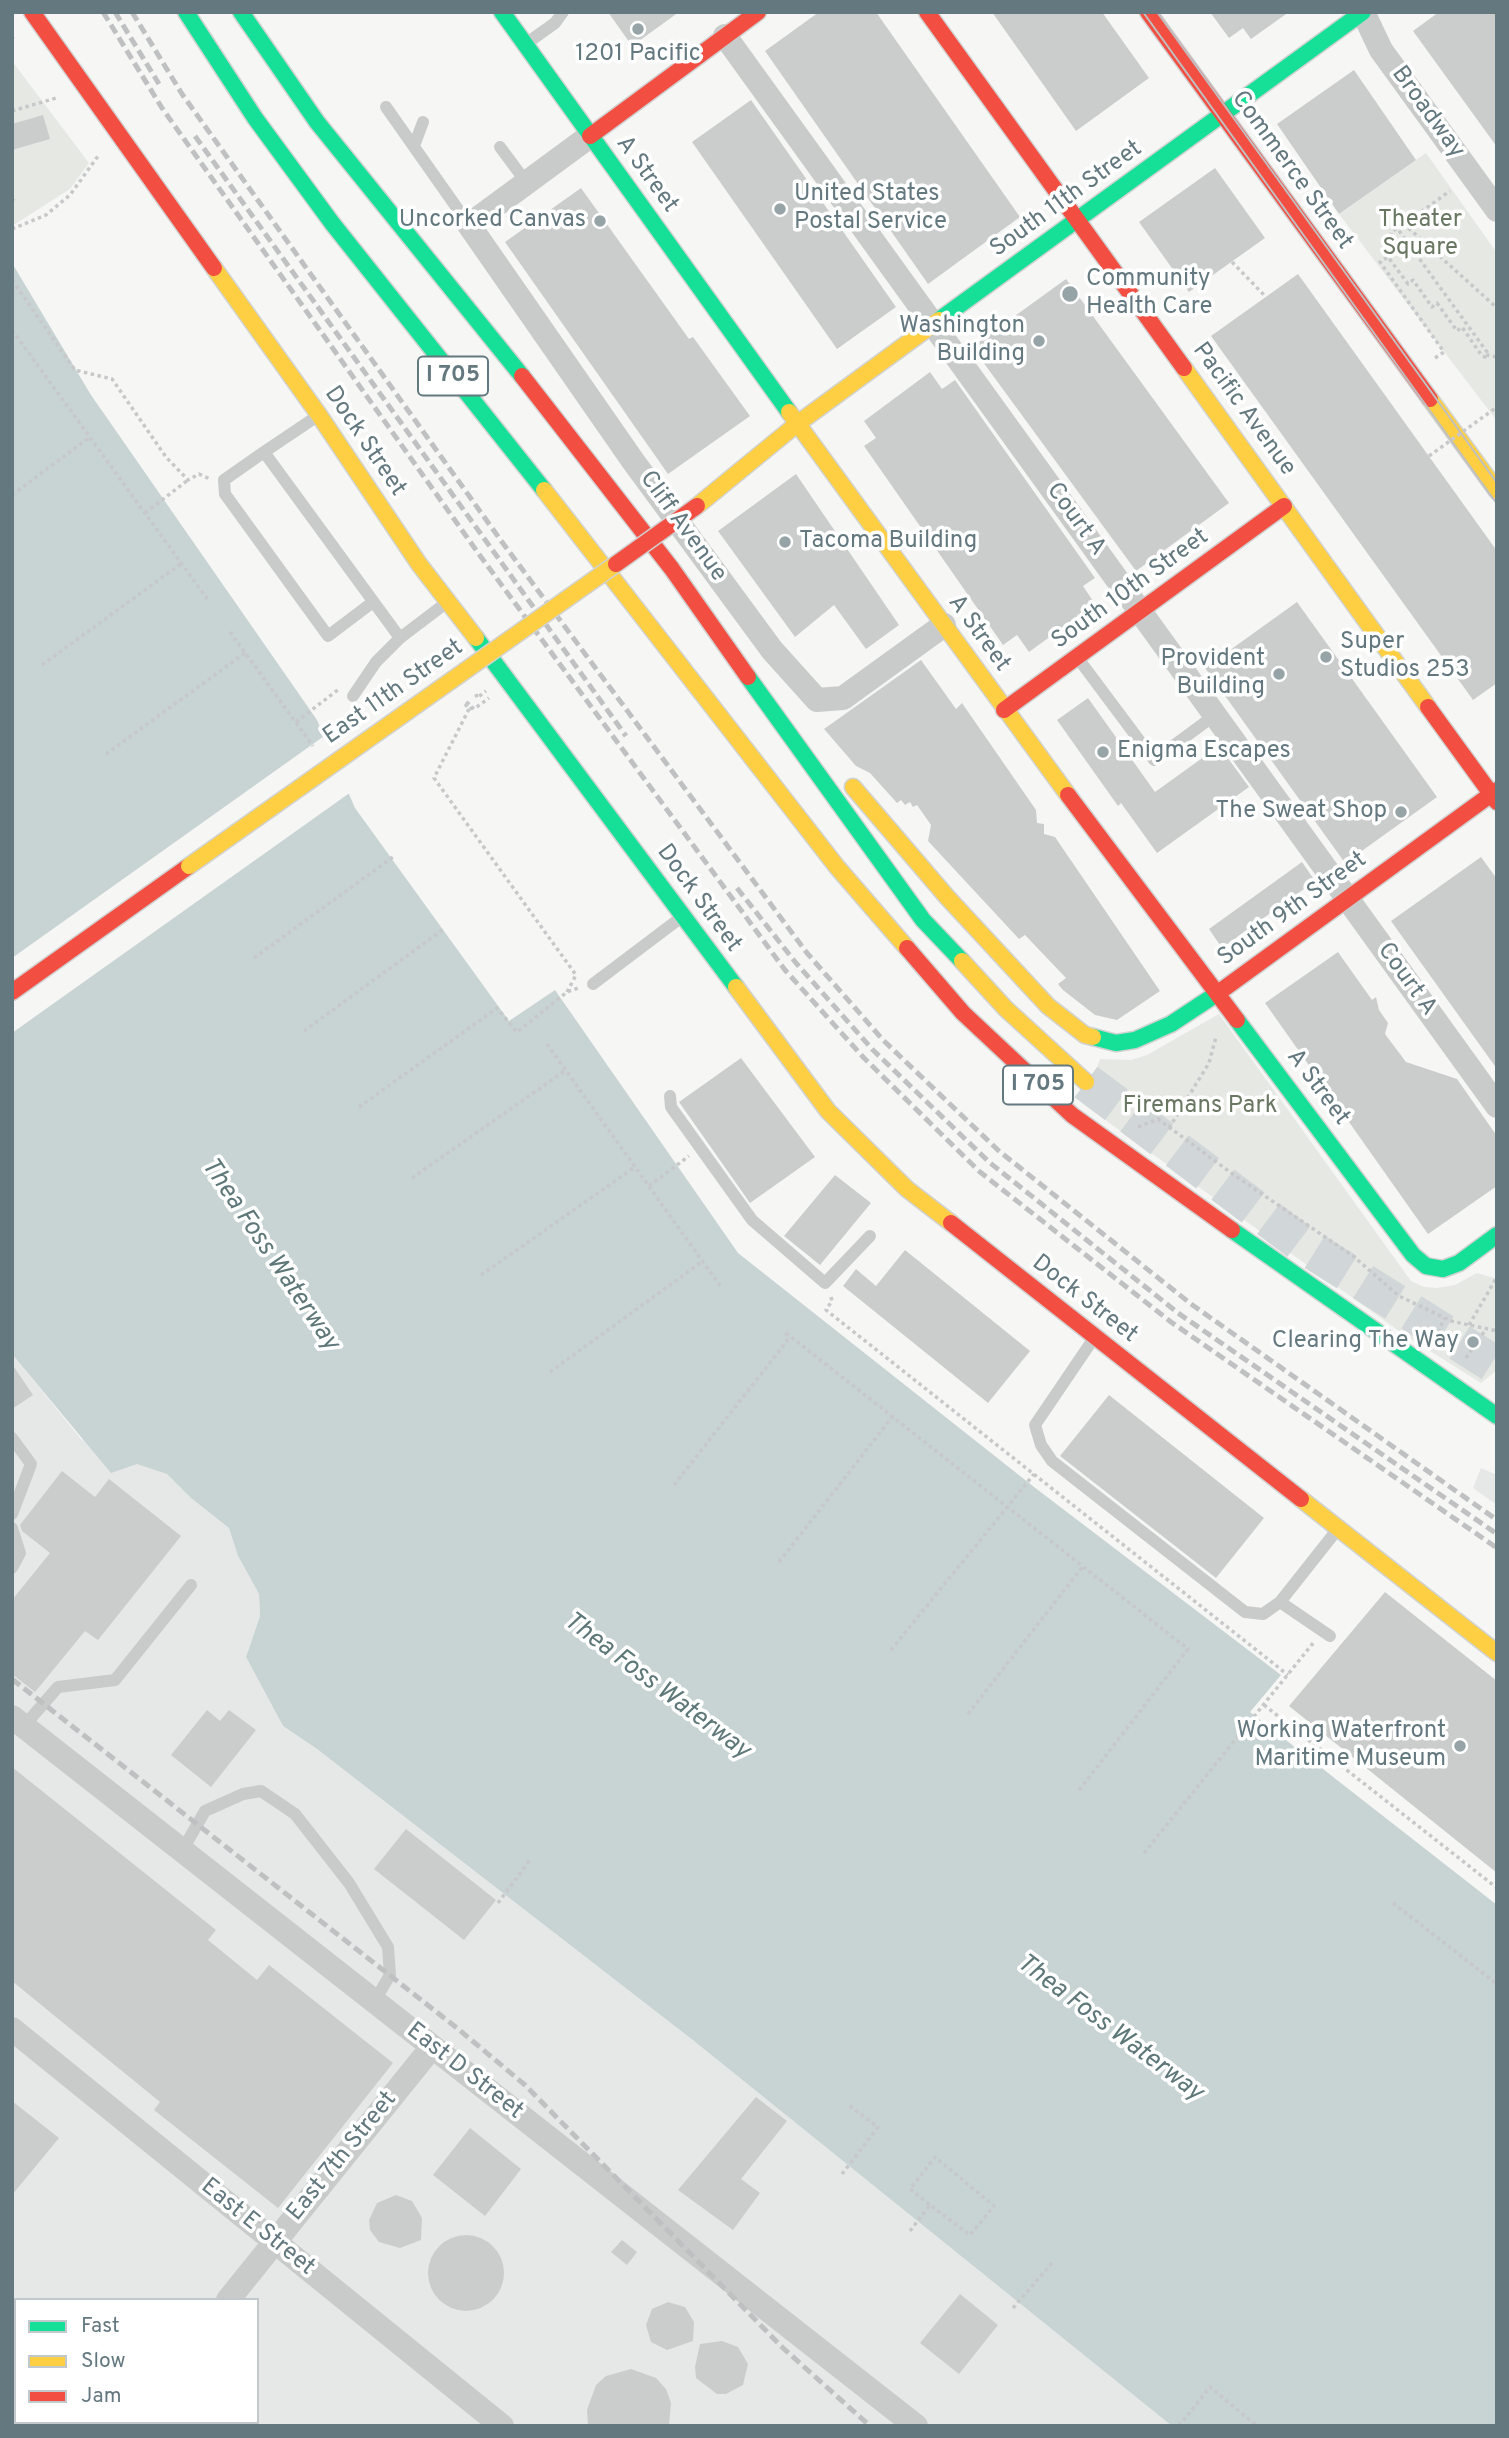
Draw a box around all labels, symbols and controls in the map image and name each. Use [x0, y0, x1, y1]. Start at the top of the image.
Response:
marker: 1201 Pacific [630, 21, 646, 37]
place label: 1201 Pacific [575, 41, 701, 69]
street label: Broadway [1384, 61, 1470, 165]
street label: Commerce Street [1224, 86, 1358, 256]
street label: A Street [608, 131, 684, 219]
street label: South 11th Street [986, 135, 1148, 265]
place label: United States Postal Service [794, 181, 947, 237]
marker: United States Postal Service [772, 201, 788, 217]
place label: Uncorked Canvas [399, 207, 586, 235]
park label: Theater Square [1378, 207, 1462, 263]
marker: Uncorked Canvas [592, 213, 608, 229]
place label: Community Health Care [1086, 266, 1212, 322]
marker: Community Health Care [1060, 284, 1080, 304]
place label: Washington Building [899, 313, 1025, 369]
marker: Washington Building [1031, 333, 1047, 349]
street label: Pacific Avenue [1185, 338, 1301, 482]
road number: I 705 [418, 356, 488, 396]
street label: Dock Street [317, 382, 411, 502]
street label: Cliff Avenue [632, 466, 732, 588]
street label: Court A [1039, 478, 1111, 562]
street label: South 10th Street [1047, 523, 1215, 657]
place label: Tacoma Building [799, 528, 977, 556]
marker: Tacoma Building [777, 534, 793, 550]
street label: A Street [940, 590, 1016, 678]
place label: Super Studios 253 [1340, 629, 1470, 685]
street label: East 11th Street [318, 634, 470, 752]
place label: Provident Building [1161, 646, 1265, 702]
marker: Super Studios 253 [1318, 649, 1334, 665]
marker: Provident Building [1271, 666, 1287, 682]
place label: Enigma Escapes [1117, 738, 1291, 766]
marker: Enigma Escapes [1095, 744, 1111, 760]
place label: The Sweat Shop [1215, 798, 1387, 826]
marker: The Sweat Shop [1393, 804, 1409, 820]
street label: Dock Street [649, 839, 747, 959]
street label: South 9th Street [1213, 846, 1373, 974]
street label: Court A [1370, 938, 1442, 1022]
street label: A Street [1279, 1044, 1355, 1132]
road number: I 705 [1003, 1066, 1073, 1104]
park label: Firemans Park [1123, 1093, 1277, 1121]
water label: Thea Foss Waterway [193, 1153, 345, 1357]
street label: Dock Street [1025, 1250, 1143, 1350]
place label: Clearing The Way [1272, 1328, 1459, 1356]
marker: Clearing The Way [1465, 1334, 1481, 1350]
water label: Thea Foss Waterway [556, 1607, 756, 1767]
place label: Working Waterfront Maritime Museum [1236, 1718, 1446, 1774]
marker: Working Waterfront Maritime Museum [1452, 1738, 1468, 1754]
water label: Thea Foss Waterway [1009, 1949, 1209, 2109]
street label: East D Street [400, 2017, 528, 2127]
street label: East 7th Street [282, 2086, 404, 2228]
street label: East E Street [194, 2173, 320, 2283]
legend [14, 2298, 259, 2424]
text: Fast [81, 2313, 120, 2340]
text: Slow [81, 2348, 126, 2375]
text: Jam [81, 2383, 122, 2410]

